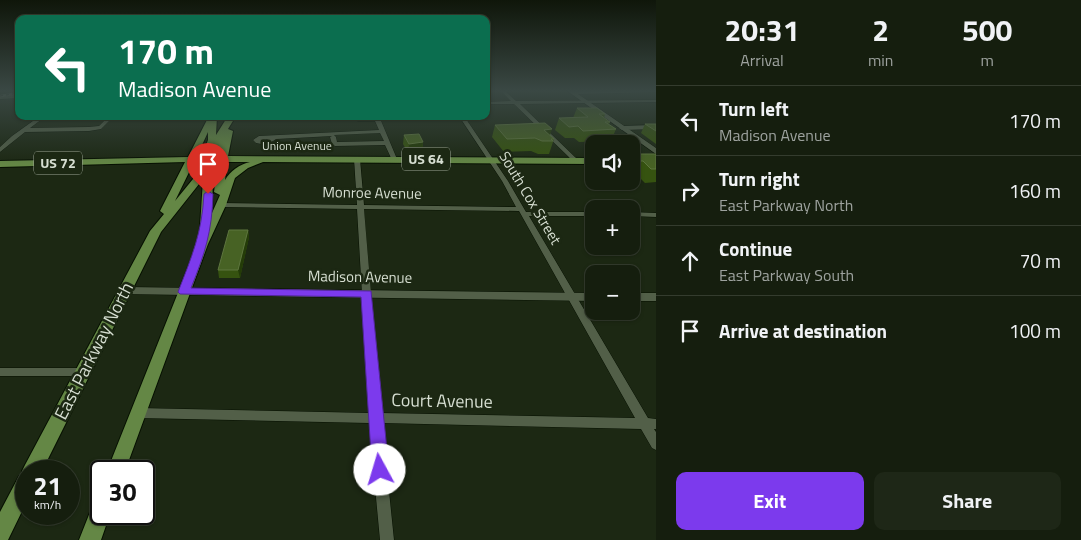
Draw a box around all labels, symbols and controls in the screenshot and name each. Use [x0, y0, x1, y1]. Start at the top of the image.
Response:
text: 20:31 [725, 7, 799, 53]
text: 2 [872, 7, 889, 53]
text: 500 [962, 7, 1012, 53]
text: 170 m [118, 24, 214, 78]
icon: left [35, 35, 100, 100]
text: Arrival [740, 48, 784, 72]
text: min [868, 48, 893, 72]
text: m [981, 48, 994, 72]
text: Madison Avenue [118, 72, 271, 106]
text: Turn left [719, 94, 789, 123]
text: 170 m [1009, 106, 1061, 135]
icon: left [676, 107, 704, 135]
text: Madison Avenue [719, 123, 830, 147]
map controls [585, 135, 640, 320]
button: sound [585, 135, 640, 190]
street label: Union Avenue [262, 136, 332, 155]
pin [187, 143, 229, 194]
street label: South Cox Street [493, 147, 568, 249]
road number: US 64 [402, 148, 450, 170]
icon: arrive [194, 150, 222, 178]
road number: US 72 [34, 152, 82, 174]
text: Turn right [719, 164, 800, 193]
text: 160 m [1009, 176, 1061, 205]
icon: right [676, 177, 704, 205]
street label: Monroe Avenue [322, 180, 422, 205]
text: East Parkway North [719, 193, 853, 217]
button: + [585, 200, 640, 255]
text: Continue [719, 234, 792, 263]
text: 70 m [1020, 246, 1061, 275]
icon: ahead [676, 247, 704, 275]
text: East Parkway South [719, 263, 854, 287]
street label: Madison Avenue [308, 264, 412, 289]
button: − [585, 265, 640, 320]
street label: East Parkway North [47, 277, 140, 424]
text: Arrive at destination [719, 316, 887, 345]
text: 100 m [1009, 316, 1061, 345]
icon: arrive [676, 317, 704, 345]
street label: Court Avenue [391, 386, 493, 415]
position arrow [353, 443, 405, 495]
speed limit sign: 30 [90, 460, 155, 525]
text: 21 [33, 467, 62, 505]
button: Exit [676, 472, 864, 530]
button: Share [874, 472, 1061, 530]
text: km/h [34, 495, 61, 514]

